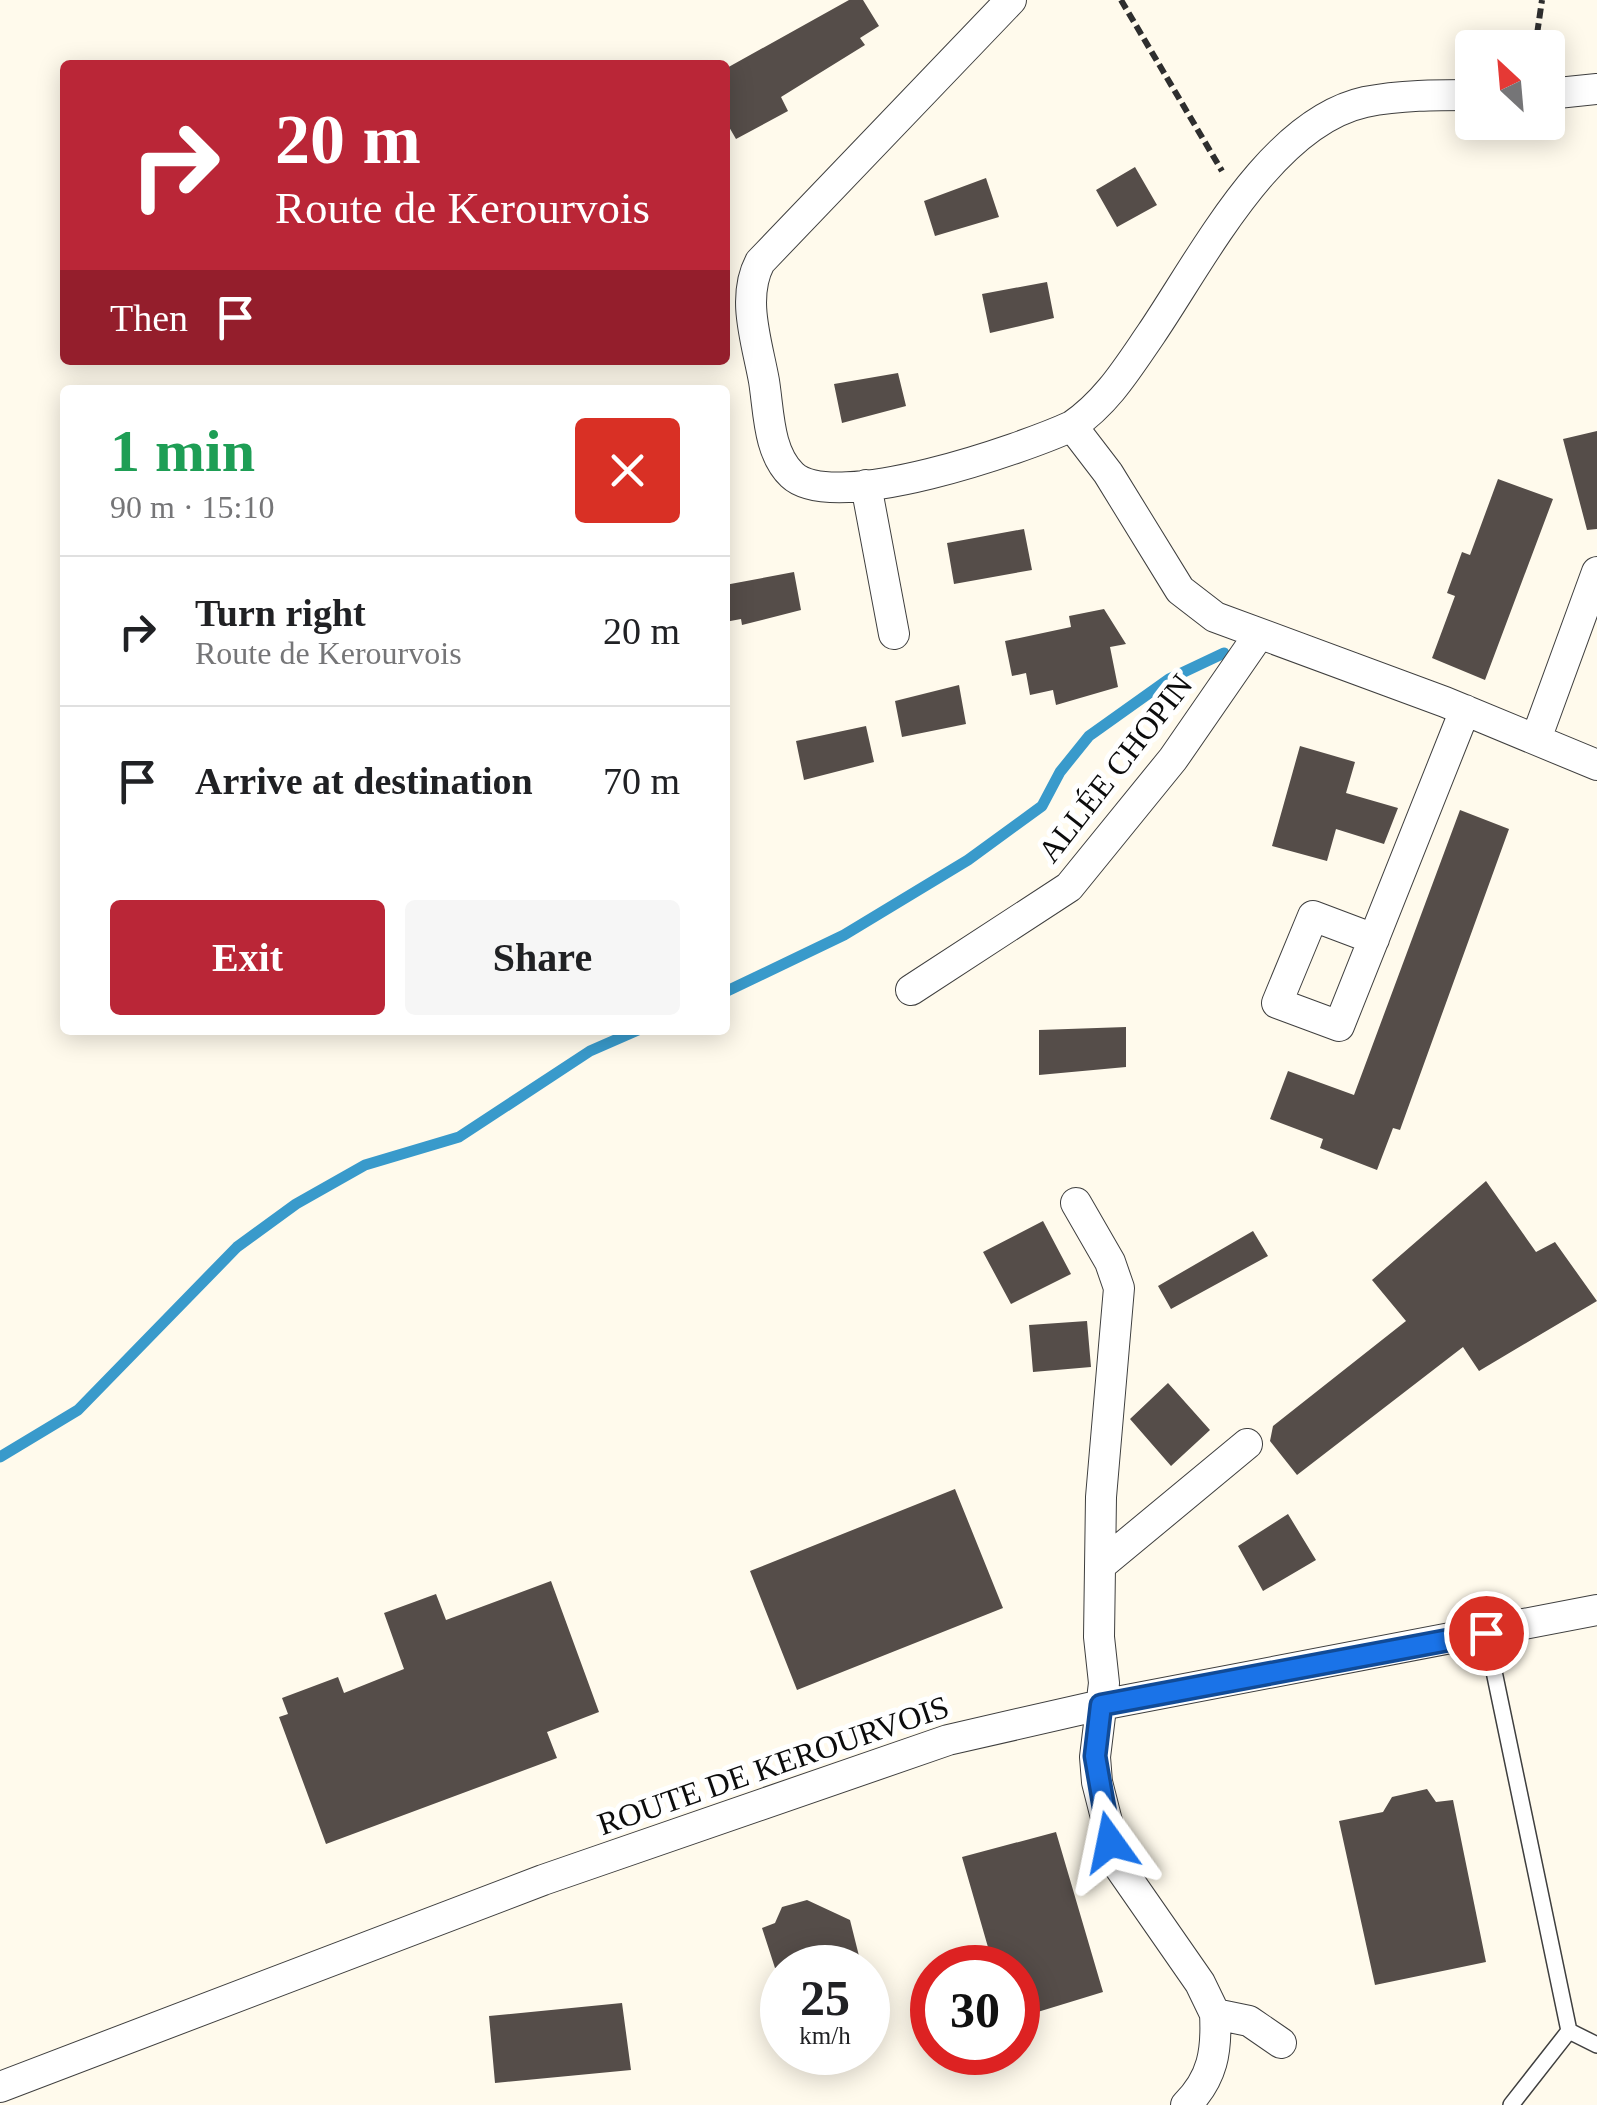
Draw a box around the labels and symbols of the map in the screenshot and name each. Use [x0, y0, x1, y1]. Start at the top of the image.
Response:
north arrow [1455, 30, 1565, 140]
street label: ALLÉE CHOPIN [1031, 667, 1199, 869]
pin [1444, 1591, 1529, 1676]
street label: ROUTE DE KEROURVOIS [593, 1688, 953, 1842]
position arrow [1058, 1790, 1162, 1894]
speed limit sign: 30 [910, 1945, 1040, 2075]

